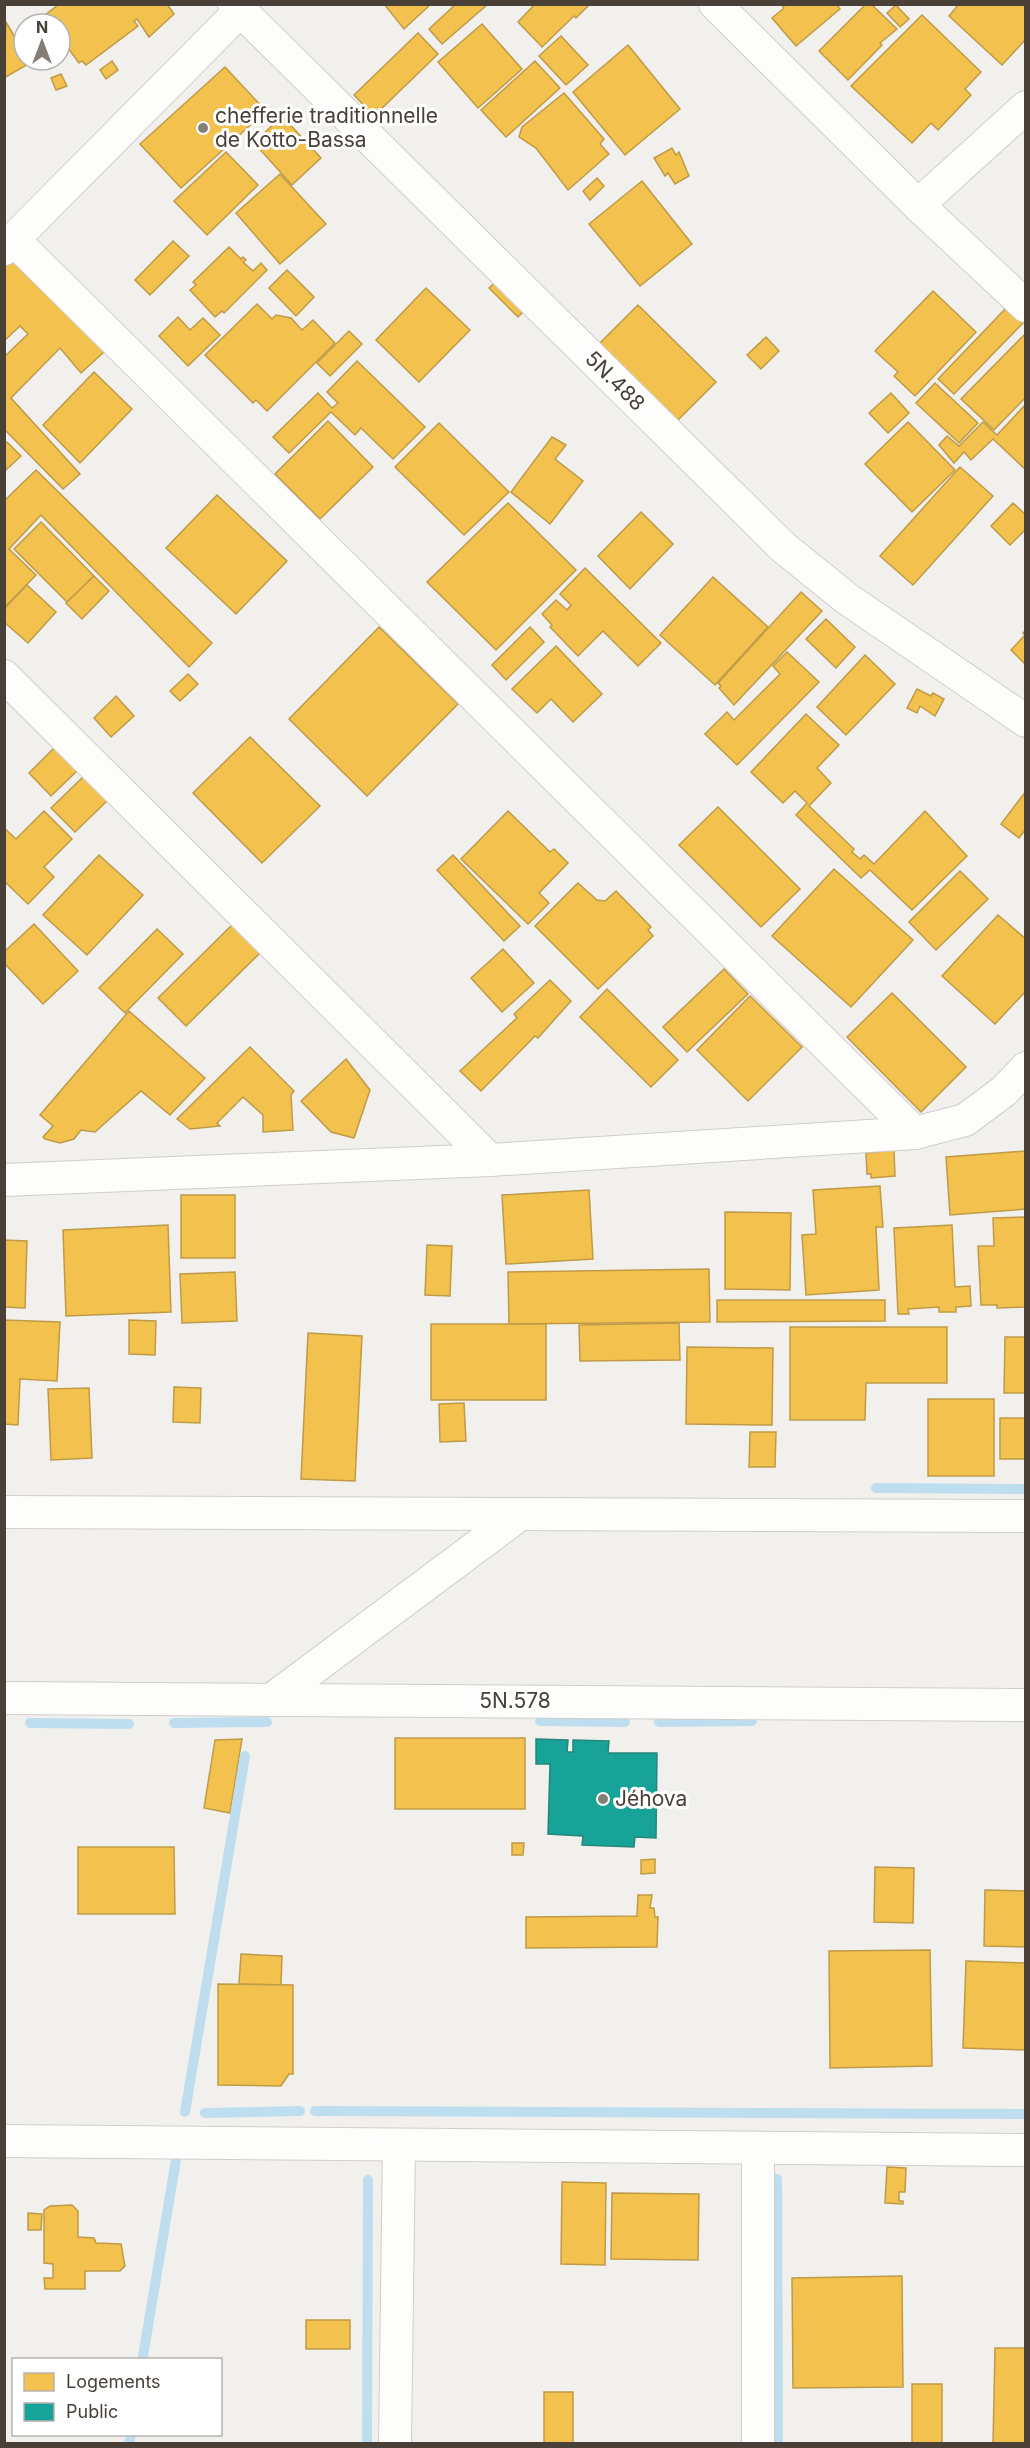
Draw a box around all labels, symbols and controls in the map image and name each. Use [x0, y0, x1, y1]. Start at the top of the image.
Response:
north arrow [12, 12, 72, 72]
text: N [36, 17, 48, 37]
place label: chefferie traditionnelle de Kotto-Bassa [215, 103, 438, 152]
marker: chefferie traditionnelle de Kotto-Bassa [196, 121, 210, 135]
street label: 5N.488 [580, 346, 650, 416]
street label: 5N.578 [479, 1688, 551, 1713]
place label: Jéhova [615, 1786, 687, 1811]
marker: Jéhova [596, 1792, 610, 1806]
legend [12, 2358, 222, 2436]
text: Logements [66, 2371, 161, 2392]
text: Public [66, 2401, 118, 2422]

